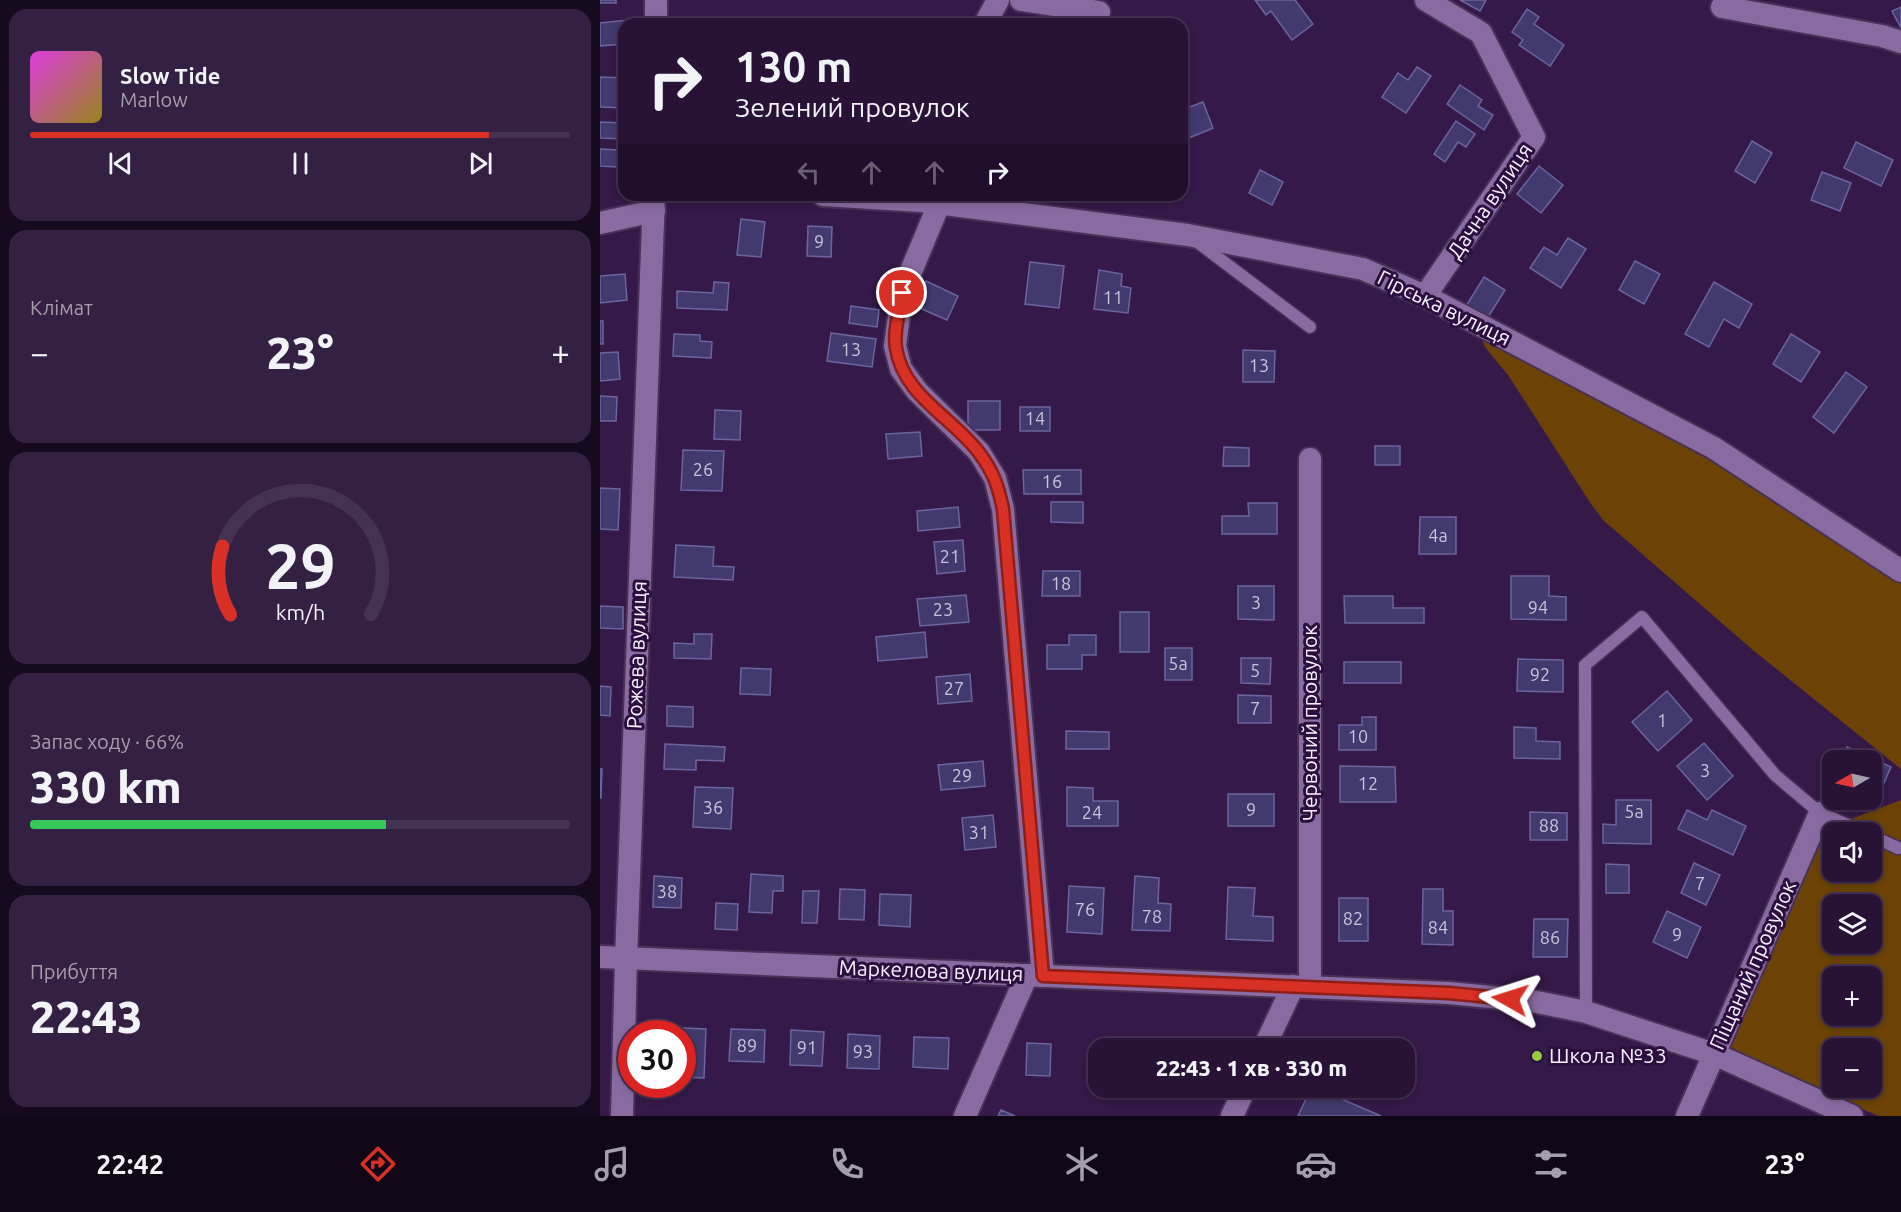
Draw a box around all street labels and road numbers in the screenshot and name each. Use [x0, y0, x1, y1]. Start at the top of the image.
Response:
street label: Дачна вулиця [1442, 138, 1537, 263]
street label: Гірська вулиця [1374, 264, 1515, 350]
street label: Рожева вулиця [621, 581, 651, 729]
street label: Червоний провулок [1297, 625, 1321, 821]
street label: Піщаний провулок [1704, 876, 1800, 1053]
street label: Маркелова вулиця [838, 955, 1024, 985]

